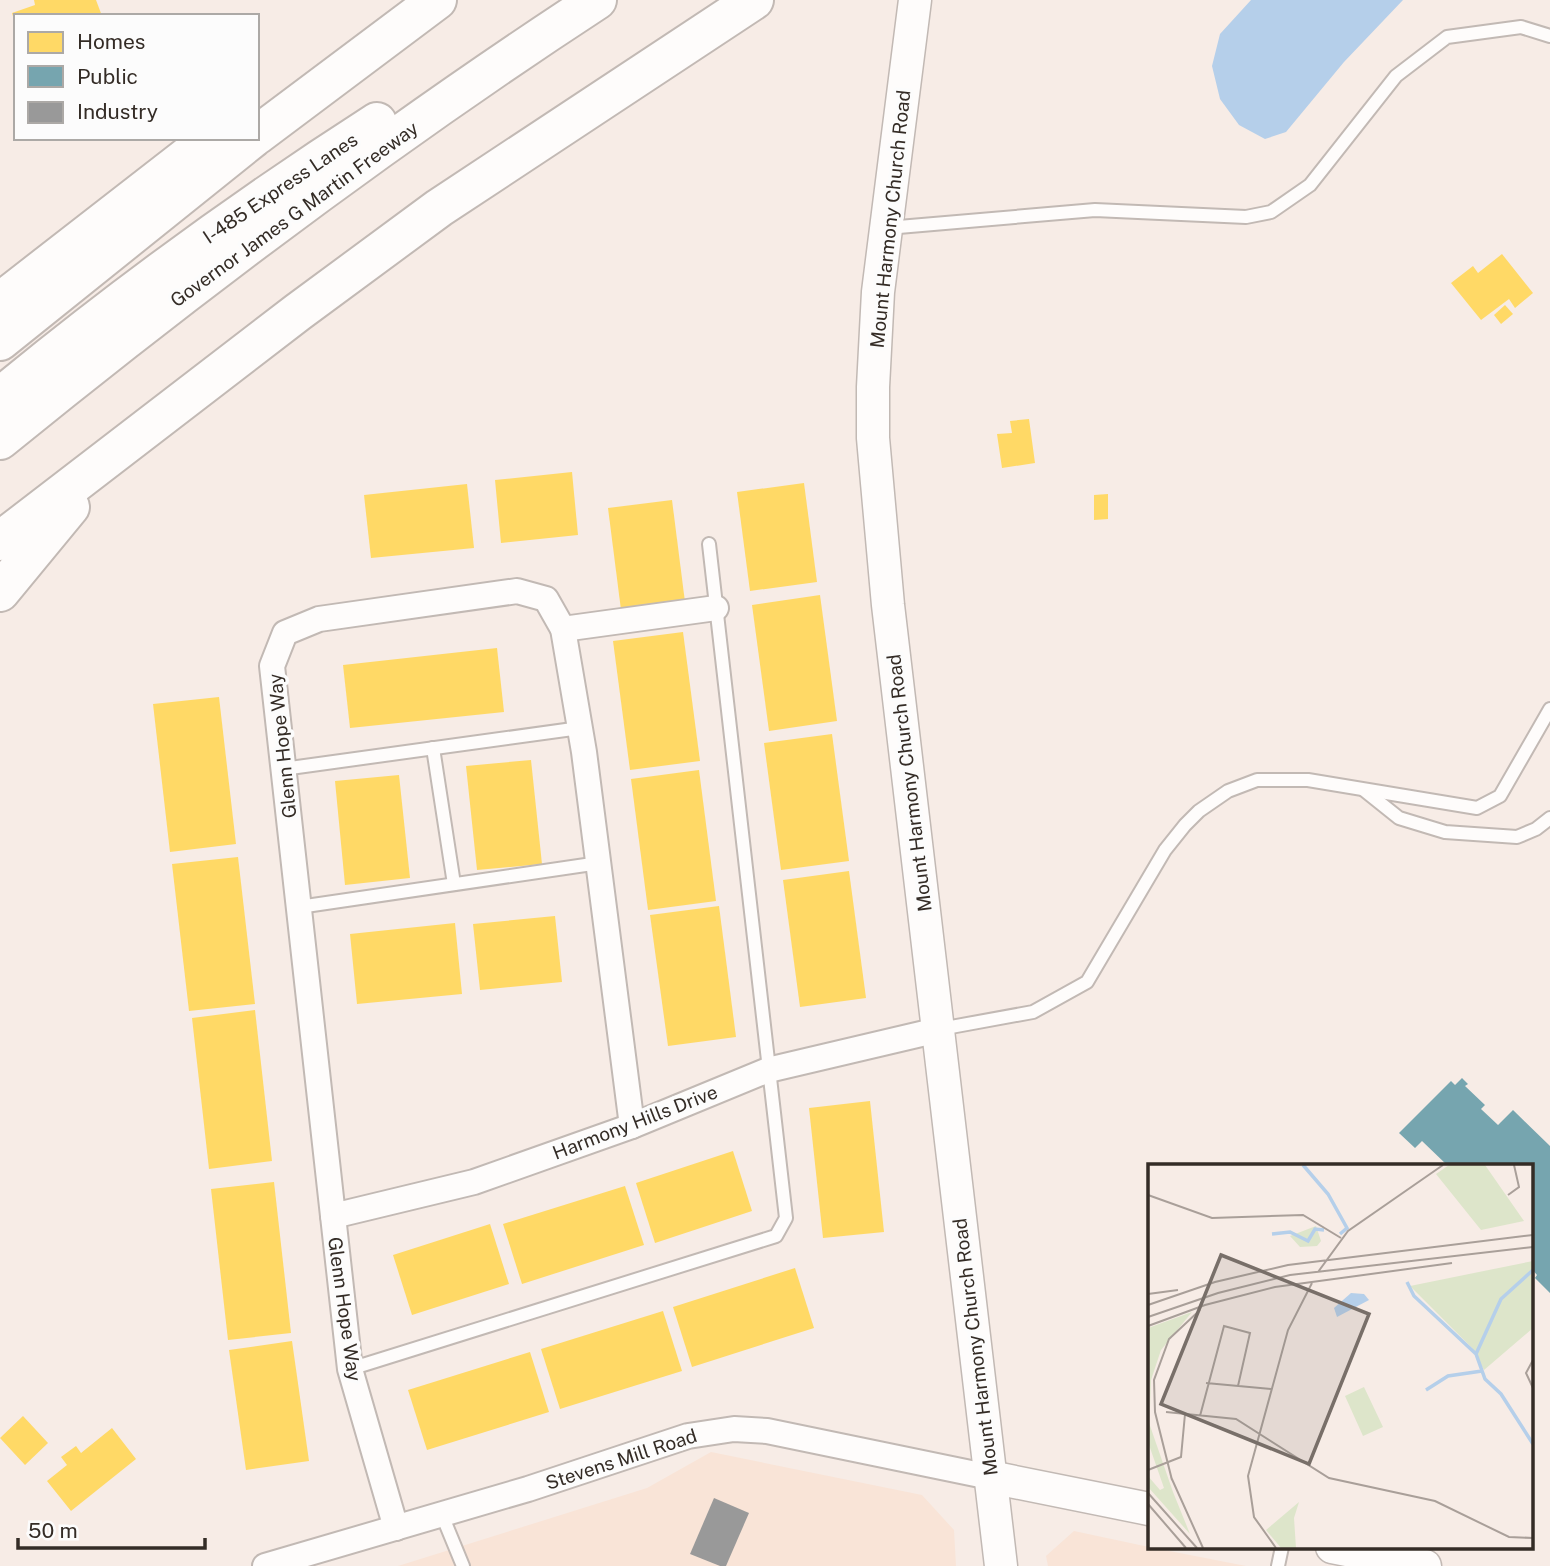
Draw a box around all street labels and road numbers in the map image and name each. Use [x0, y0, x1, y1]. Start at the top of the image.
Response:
street label: Mount Harmony Church Road [866, 89, 914, 349]
street label: Governor James G Martin Freeway [166, 117, 422, 311]
street label: I-485 Express Lanes [199, 128, 361, 248]
street label: Mount Harmony Church Road [882, 653, 936, 913]
street label: Glenn Hope Way [263, 673, 301, 819]
street label: Harmony Hills Drive [549, 1080, 721, 1164]
street label: Mount Harmony Church Road [948, 1217, 1002, 1477]
street label: Glenn Hope Way [324, 1235, 366, 1383]
street label: Stevens Mill Road [543, 1424, 699, 1494]

